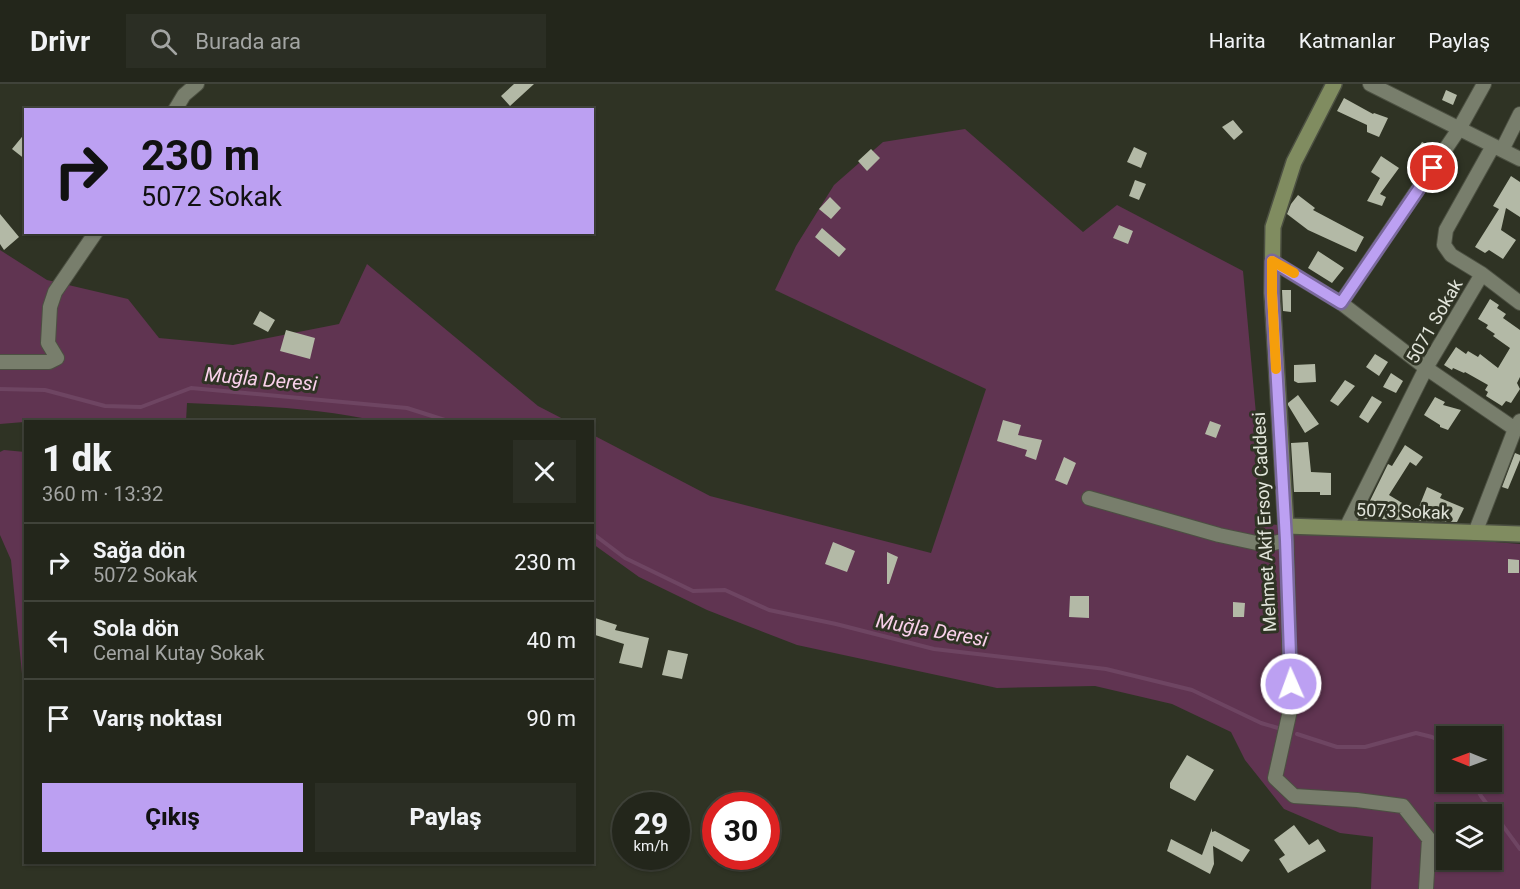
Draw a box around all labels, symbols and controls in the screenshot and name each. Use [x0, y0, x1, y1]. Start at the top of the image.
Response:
search box [126, 14, 546, 68]
text: Drivr [30, 25, 90, 58]
icon: search [147, 25, 180, 58]
text: Burada ara [195, 29, 301, 54]
text: Harita [1209, 29, 1266, 53]
text: Katmanlar [1299, 29, 1395, 53]
text: Paylaş [1428, 29, 1490, 53]
text: 230 m [141, 131, 260, 180]
icon: right [42, 132, 120, 210]
pin [1407, 142, 1458, 193]
icon: arrive [1416, 151, 1449, 184]
text: 5072 Sokak [141, 181, 282, 213]
street label: 5071 Sokak [1401, 274, 1467, 367]
water label: Muğla Deresi [204, 362, 319, 396]
street label: Mehmet Akif Ersoy Caddesi [1248, 411, 1280, 633]
text: 1 dk [42, 438, 111, 480]
button: close [513, 440, 576, 503]
text: 360 m · 13:32 [42, 482, 163, 506]
street label: 5073 Sokak [1356, 499, 1451, 523]
text: Sağa dön [93, 538, 185, 563]
icon: right [42, 546, 75, 579]
text: 230 m [514, 550, 576, 575]
text: 5072 Sokak [93, 563, 197, 587]
water label: Muğla Deresi [874, 608, 990, 652]
text: Sola dön [93, 616, 179, 641]
icon: left [42, 624, 75, 657]
text: 40 m [527, 628, 576, 653]
text: Cemal Kutay Sokak [93, 641, 264, 665]
position arrow [1259, 652, 1323, 716]
icon: arrive [42, 702, 75, 735]
text: Varış noktası [93, 706, 223, 731]
text: 90 m [527, 706, 576, 731]
north arrow [1436, 726, 1502, 792]
map controls [1436, 726, 1502, 870]
button: Çıkış [42, 783, 303, 852]
button: Paylaş [315, 783, 576, 852]
speed limit sign: 30 [702, 792, 780, 870]
button: layers [1436, 804, 1502, 870]
text: 29 [634, 806, 668, 841]
text: km/h [633, 837, 669, 855]

